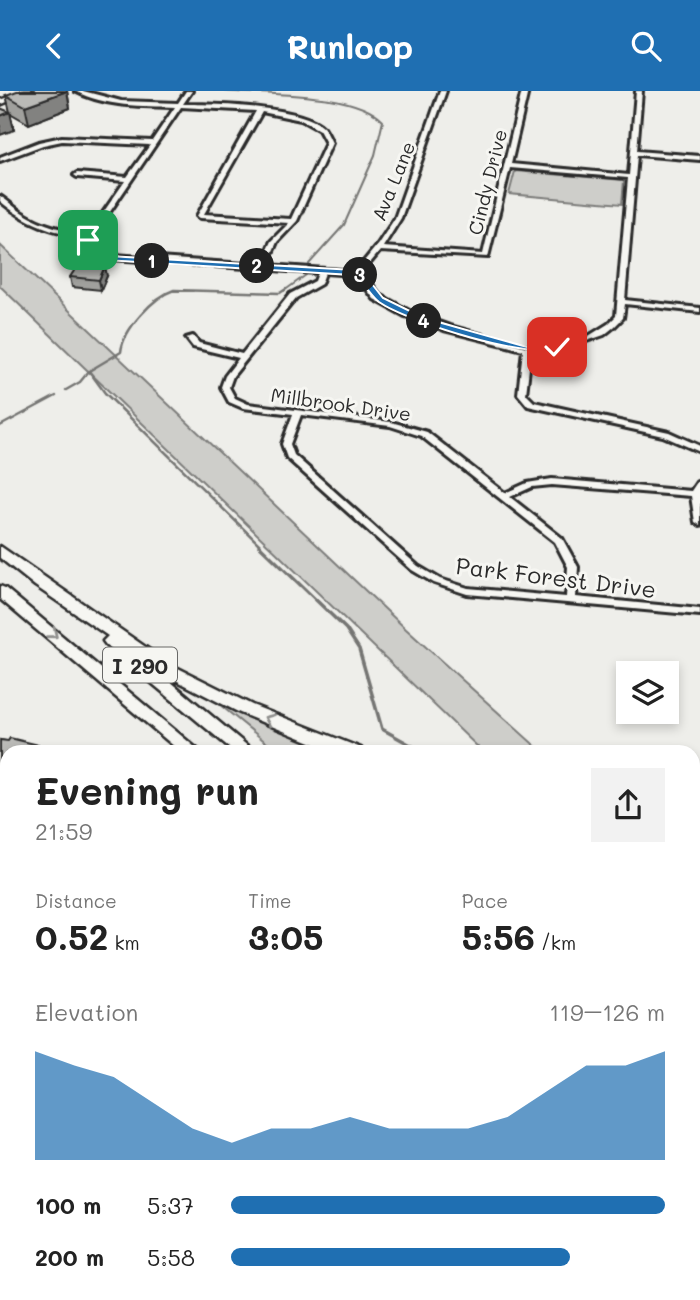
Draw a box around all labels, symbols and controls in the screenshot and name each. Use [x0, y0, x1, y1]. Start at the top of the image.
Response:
text: Runloop [287, 25, 413, 67]
icon: back [35, 27, 73, 65]
icon: search [627, 27, 665, 65]
street label: Cindy Drive [462, 126, 512, 238]
street label: Ava Lane [366, 138, 420, 224]
pin [58, 210, 118, 270]
icon: arrive [69, 221, 107, 259]
pin: 1 [134, 243, 170, 279]
text: 1 [147, 248, 156, 273]
pin: 2 [240, 249, 274, 283]
text: 2 [251, 253, 262, 278]
pin: 3 [342, 257, 378, 293]
text: 3 [354, 262, 365, 287]
pin: 4 [406, 303, 442, 338]
text: 4 [417, 308, 430, 333]
pin [527, 317, 587, 377]
icon: check [538, 328, 576, 366]
street label: Millbrook Drive [269, 382, 413, 426]
street label: Park Forest Drive [454, 550, 658, 604]
one-way arrow [45, 626, 58, 638]
road number: I 290 [103, 647, 177, 683]
map controls [616, 661, 679, 724]
button: layers [616, 661, 679, 724]
one-way arrow [263, 713, 275, 727]
text: Evening run [35, 765, 259, 815]
button: share [591, 768, 665, 842]
text: 21:59 [35, 816, 92, 846]
text: Distance [35, 888, 117, 913]
text: Time [248, 888, 292, 913]
text: Pace [462, 888, 508, 913]
text: 0.52 [35, 913, 108, 959]
text: 3:05 [248, 913, 323, 959]
text: 5:56 [462, 913, 535, 959]
text: km [108, 930, 140, 955]
text: /km [535, 930, 576, 955]
text: Elevation [35, 997, 138, 1027]
text: 119–126 m [549, 997, 665, 1027]
text: 100 m [35, 1190, 101, 1220]
text: 5:37 [147, 1190, 194, 1220]
text: 200 m [35, 1242, 104, 1272]
text: 5:58 [147, 1242, 195, 1272]

